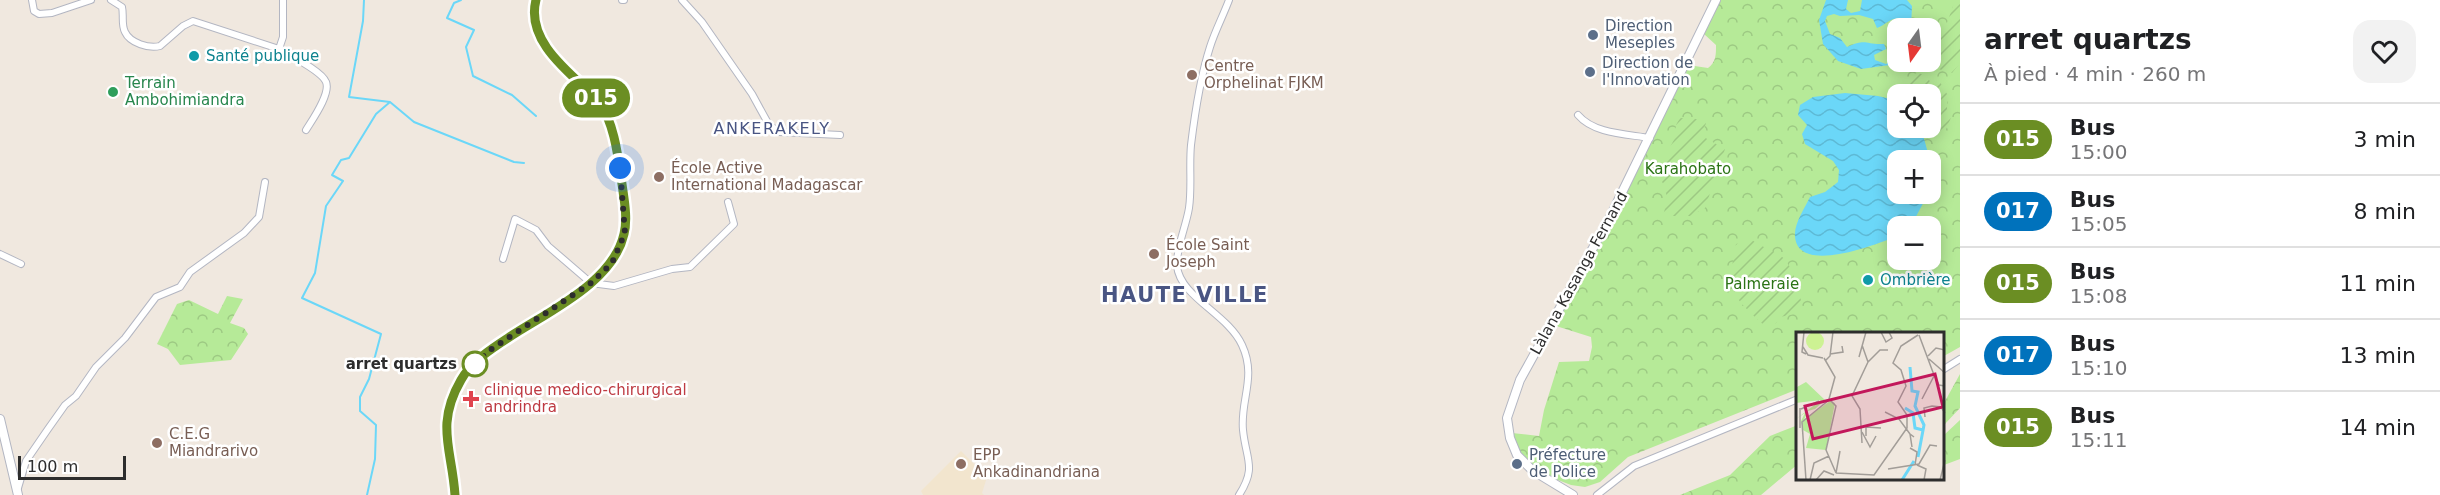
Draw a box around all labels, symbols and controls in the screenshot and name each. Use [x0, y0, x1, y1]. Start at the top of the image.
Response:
place label: Direction Meseples [1605, 17, 1675, 52]
north arrow [1887, 18, 1941, 72]
map controls [1887, 18, 1941, 270]
button: heart [2353, 20, 2416, 83]
text: arret quartzs [1984, 23, 2192, 56]
marker: Direction Meseples [1586, 28, 1600, 42]
place label: Santé publique [206, 47, 319, 65]
marker: Santé publique [187, 49, 201, 63]
place label: Direction de l'Innovation [1602, 54, 1693, 89]
place label: Centre Orphelinat FJKM [1204, 57, 1324, 92]
text: À pied · 4 min · 260 m [1984, 62, 2206, 86]
marker: Direction de l'Innovation [1583, 65, 1597, 79]
marker: Centre Orphelinat FJKM [1185, 68, 1199, 82]
place label: Terrain Ambohimiandra [124, 74, 245, 109]
line badge: 015 [562, 78, 630, 118]
button: locate [1887, 84, 1941, 138]
marker: Terrain Ambohimiandra [106, 85, 120, 99]
text: 015 [574, 86, 618, 110]
text: Bus [2070, 115, 2115, 140]
district label: ANKERAKELY [713, 119, 831, 138]
text: 015 [1996, 127, 2040, 151]
text: 3 min [2354, 127, 2416, 152]
text: 15:00 [2070, 140, 2127, 164]
button: + [1887, 150, 1941, 204]
your location [605, 153, 635, 183]
place label: École Active International Madagascar [671, 158, 863, 194]
park label: Karahobato [1645, 160, 1731, 178]
marker: École Active International Madagascar [652, 170, 666, 184]
text: Bus [2070, 187, 2115, 212]
street label: Làlana Kasanga Fernand [1527, 188, 1631, 358]
text: 017 [1996, 199, 2040, 223]
text: 8 min [2354, 199, 2416, 224]
text: 15:05 [2070, 212, 2127, 236]
button: − [1887, 216, 1941, 270]
place label: École Saint Joseph [1165, 235, 1249, 271]
marker: École Saint Joseph [1147, 247, 1161, 261]
text: Bus [2070, 259, 2115, 284]
place label: Ombrière [1880, 271, 1951, 289]
text: 015 [1996, 271, 2040, 295]
text: 11 min [2340, 271, 2416, 296]
marker: Ombrière [1861, 273, 1875, 287]
park label: Palmeraie [1725, 275, 1799, 293]
district label: HAUTE VILLE [1101, 283, 1269, 307]
text: 15:08 [2070, 284, 2127, 308]
text: Bus [2070, 331, 2115, 356]
inset map [1796, 332, 1945, 480]
text: 017 [1996, 343, 2040, 367]
text: 13 min [2340, 343, 2416, 368]
marker: arret quartzs [462, 351, 488, 377]
place label: arret quartzs [346, 355, 457, 373]
text: 15:10 [2070, 356, 2127, 380]
place label: clinique medico-chirurgical andrindra [484, 381, 687, 416]
marker: clinique medico-chirurgical andrindra [462, 390, 480, 408]
text: Bus [2070, 403, 2115, 428]
text: 015 [1996, 415, 2040, 439]
text: 14 min [2340, 415, 2416, 440]
place label: C.E.G Miandrarivo [169, 425, 258, 460]
text: 15:11 [2070, 428, 2127, 452]
marker: C.E.G Miandrarivo [150, 436, 164, 450]
place label: EPP Ankadinandriana [973, 446, 1100, 481]
place label: Préfecture de Police [1529, 446, 1606, 481]
scale bar [18, 453, 126, 480]
text: 100 m [27, 457, 78, 476]
marker: EPP Ankadinandriana [954, 457, 968, 471]
marker: Préfecture de Police [1510, 457, 1524, 471]

